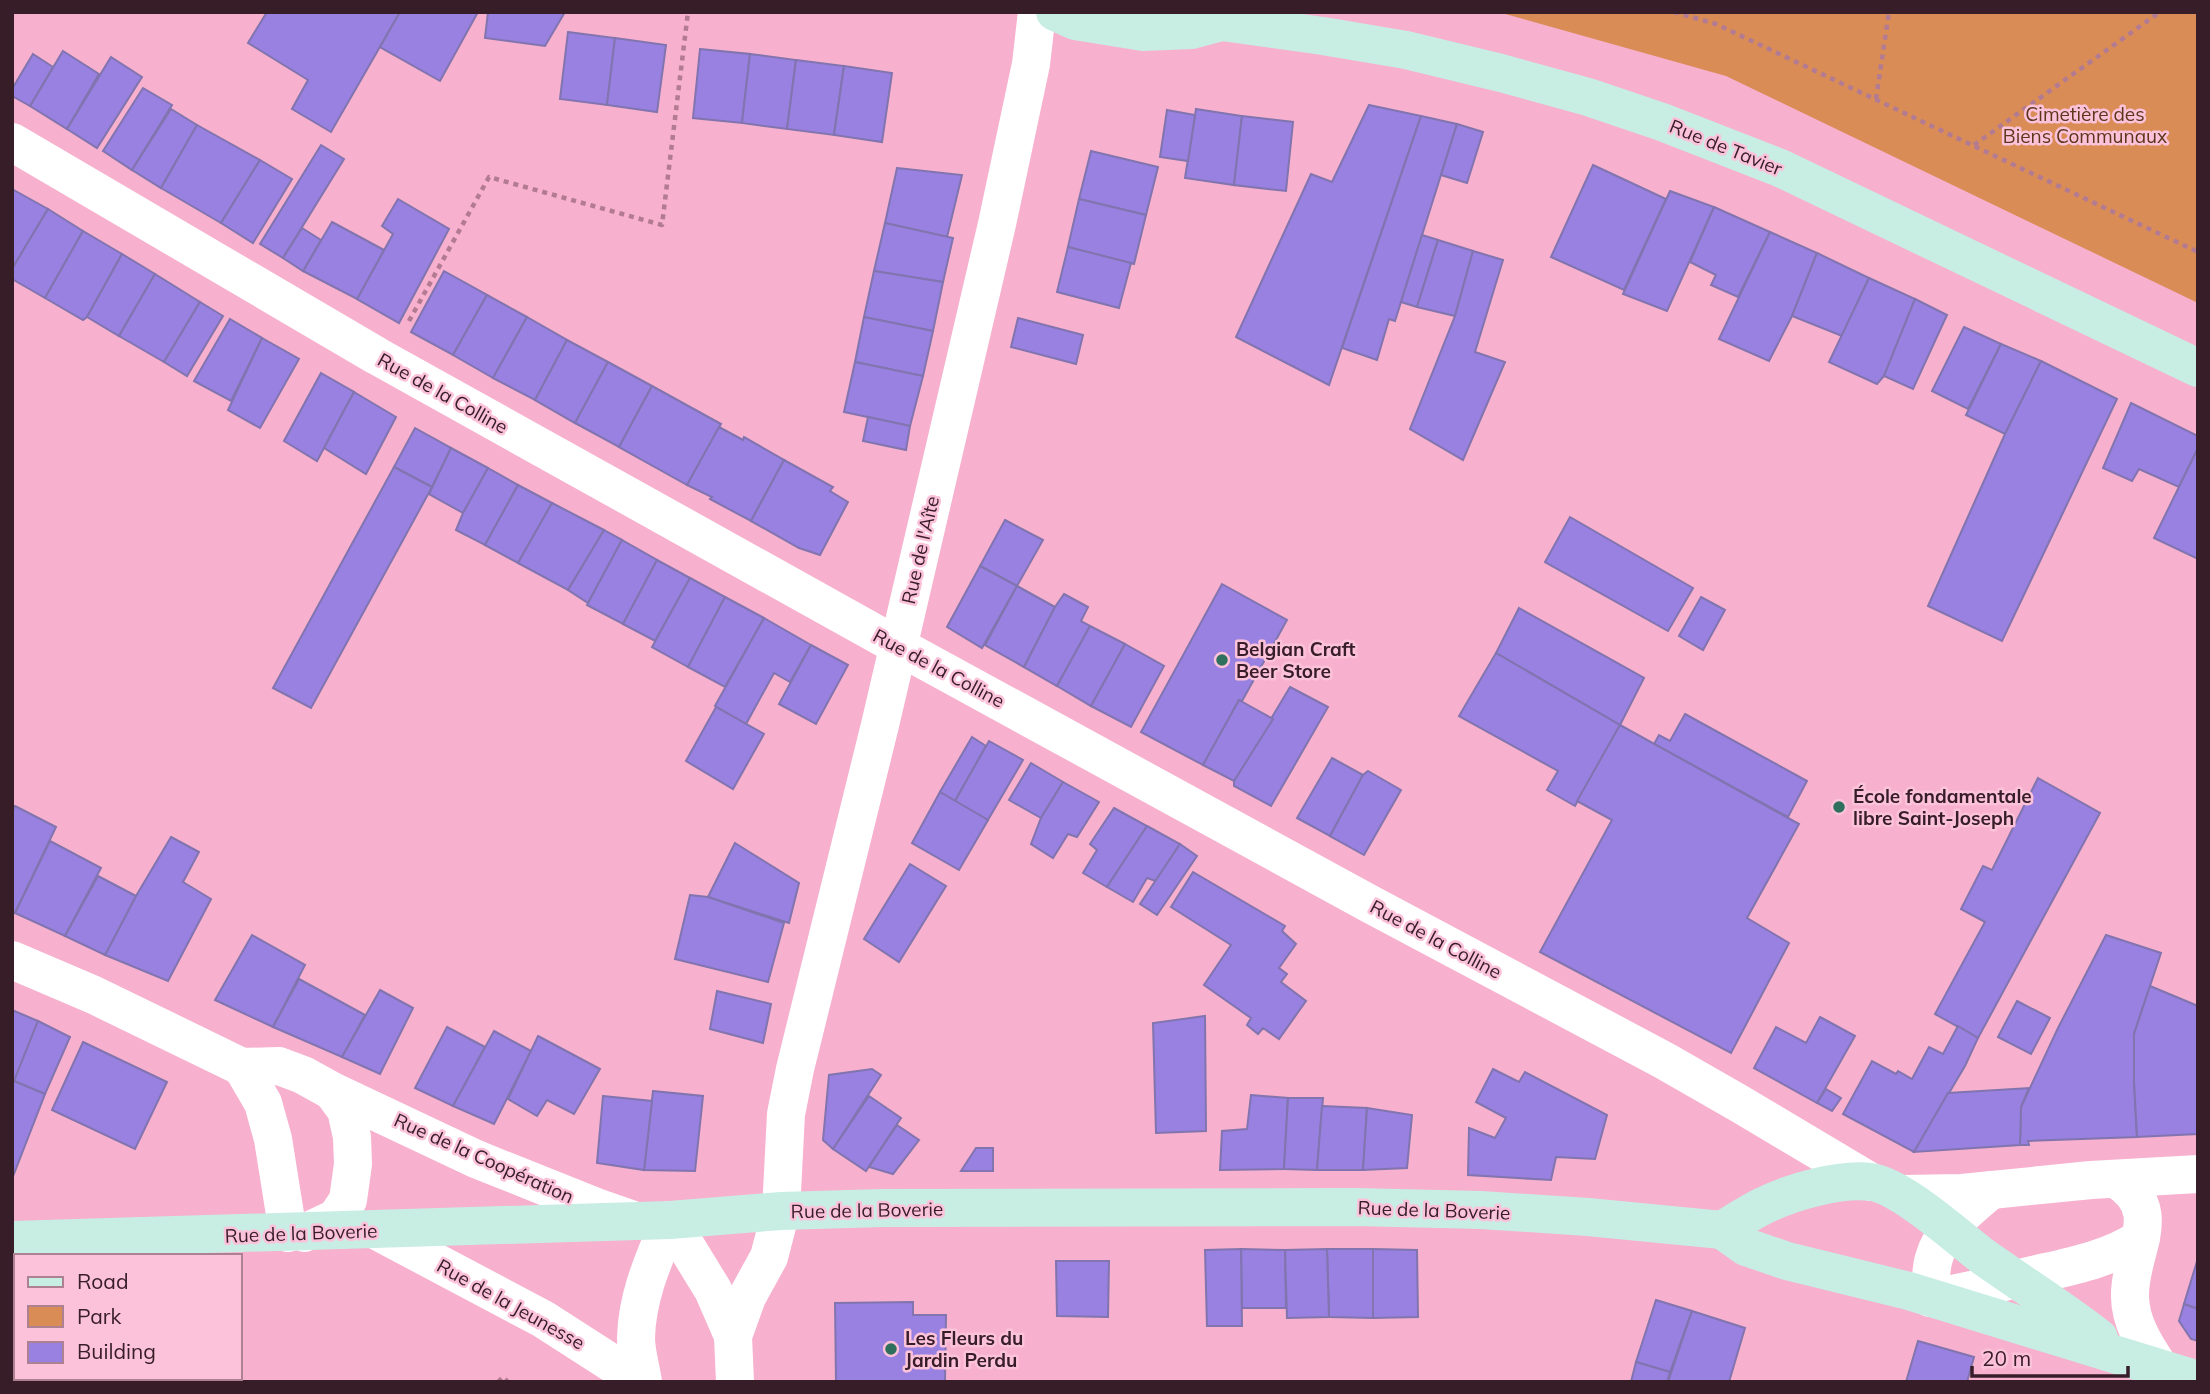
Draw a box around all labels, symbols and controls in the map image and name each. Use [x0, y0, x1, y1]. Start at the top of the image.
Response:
park label: Cimetière des Biens Communaux [2003, 102, 2167, 148]
street label: Rue de Tavier [1666, 114, 1786, 181]
street label: Rue de la Colline [374, 347, 512, 439]
street label: Rue de l'Aîte [896, 494, 944, 606]
street label: Rue de la Colline [869, 623, 1009, 713]
place label: Belgian Craft Beer Store [1236, 637, 1356, 683]
marker: Belgian Craft Beer Store [1214, 652, 1230, 668]
place label: École fondamentale libre Saint-Joseph [1853, 784, 2032, 830]
marker: École fondamentale libre Saint-Joseph [1831, 799, 1847, 815]
street label: Rue de la Colline [1366, 894, 1506, 984]
street label: Rue de la Coopération [390, 1108, 578, 1208]
street label: Rue de la Boverie [1357, 1195, 1511, 1225]
street label: Rue de la Boverie [790, 1197, 944, 1223]
street label: Rue de la Boverie [224, 1218, 378, 1248]
street label: Rue de la Jeunesse [433, 1253, 589, 1355]
legend [14, 1254, 242, 1380]
text: Road [77, 1268, 128, 1294]
text: Park [77, 1303, 121, 1329]
place label: Les Fleurs du Jardin Perdu [905, 1326, 1023, 1372]
scale bar [1972, 1334, 2128, 1378]
text: Building [77, 1338, 156, 1364]
marker: Les Fleurs du Jardin Perdu [883, 1341, 899, 1357]
text: 20 m [1982, 1345, 2031, 1371]

